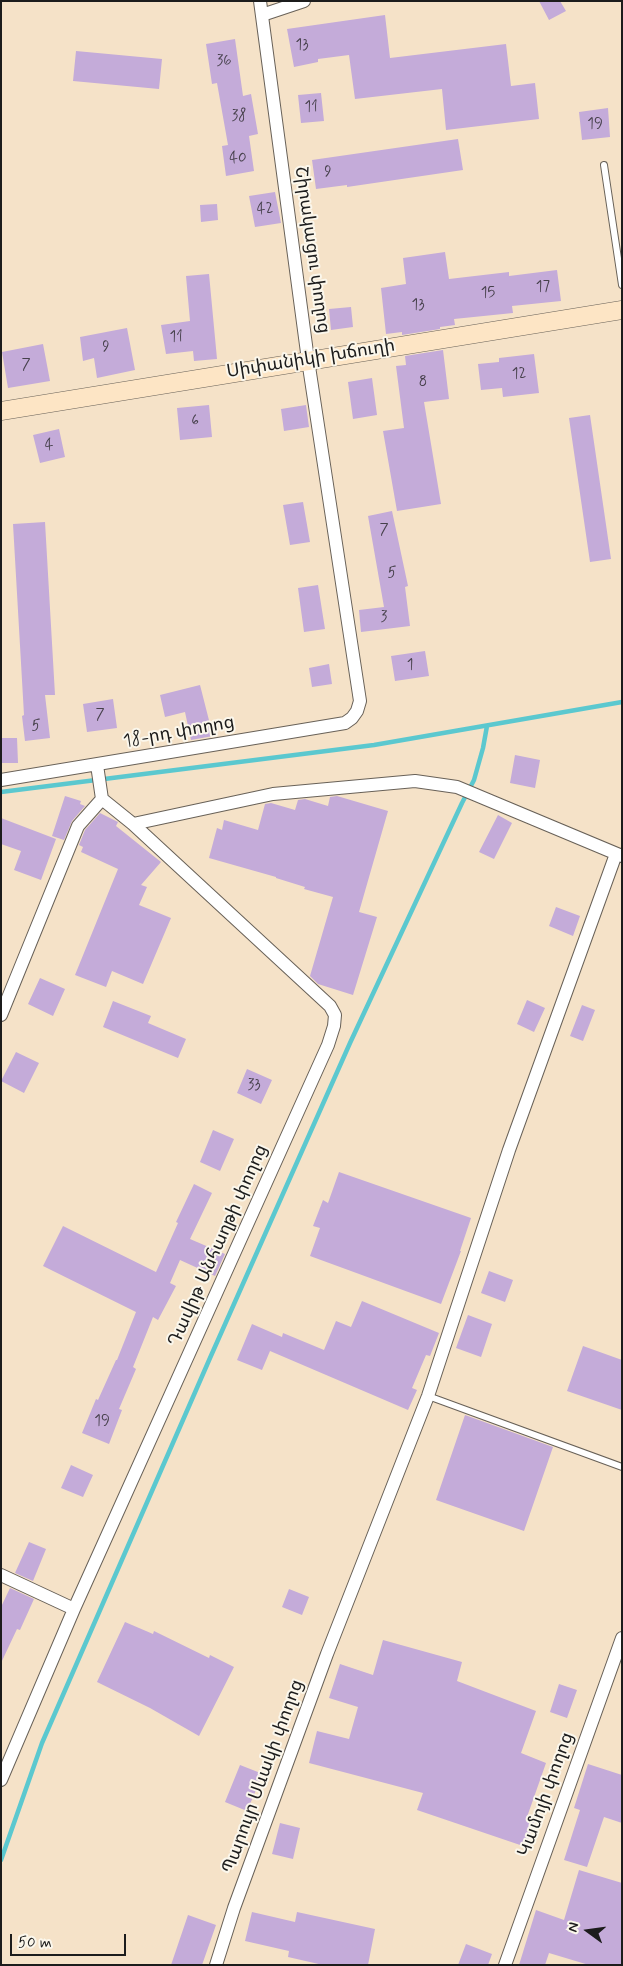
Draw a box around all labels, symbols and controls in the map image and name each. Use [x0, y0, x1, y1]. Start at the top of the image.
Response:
house number: 13 [295, 37, 309, 55]
house number: 36 [216, 53, 232, 71]
house number: 11 [304, 99, 318, 117]
house number: 38 [232, 108, 246, 126]
house number: 19 [587, 116, 603, 134]
house number: 40 [229, 150, 247, 168]
house number: 9 [324, 164, 332, 182]
street label: Շիրակացու փողոց [289, 165, 333, 335]
house number: 42 [257, 201, 273, 219]
house number: 17 [536, 279, 550, 297]
house number: 15 [481, 285, 495, 303]
house number: 13 [411, 297, 425, 315]
house number: 11 [169, 329, 183, 347]
street label: Սիփանիկի խճուղի [225, 336, 397, 384]
house number: 9 [102, 339, 110, 357]
house number: 7 [21, 357, 31, 375]
house number: 12 [512, 366, 526, 384]
house number: 8 [419, 374, 427, 392]
house number: 6 [191, 413, 199, 431]
house number: 4 [45, 437, 53, 455]
house number: 7 [379, 522, 389, 540]
house number: 5 [388, 565, 396, 583]
house number: 3 [381, 609, 387, 627]
house number: 1 [407, 657, 413, 675]
house number: 7 [95, 707, 105, 725]
street label: 18-րդ փողոց [122, 713, 236, 753]
house number: 5 [32, 718, 40, 736]
house number: 33 [247, 1077, 261, 1095]
street label: Դավիթ Անհաղթի փողոց [165, 1142, 273, 1350]
house number: 19 [94, 1413, 110, 1431]
street label: Պարույր Սևակի փողոց [219, 1677, 309, 1877]
street label: Կամոյի փողոց [515, 1730, 579, 1860]
north arrow [563, 1906, 613, 1956]
text: N [564, 1921, 583, 1934]
scale bar [12, 1924, 129, 1956]
text: 50 m [18, 1933, 52, 1953]

